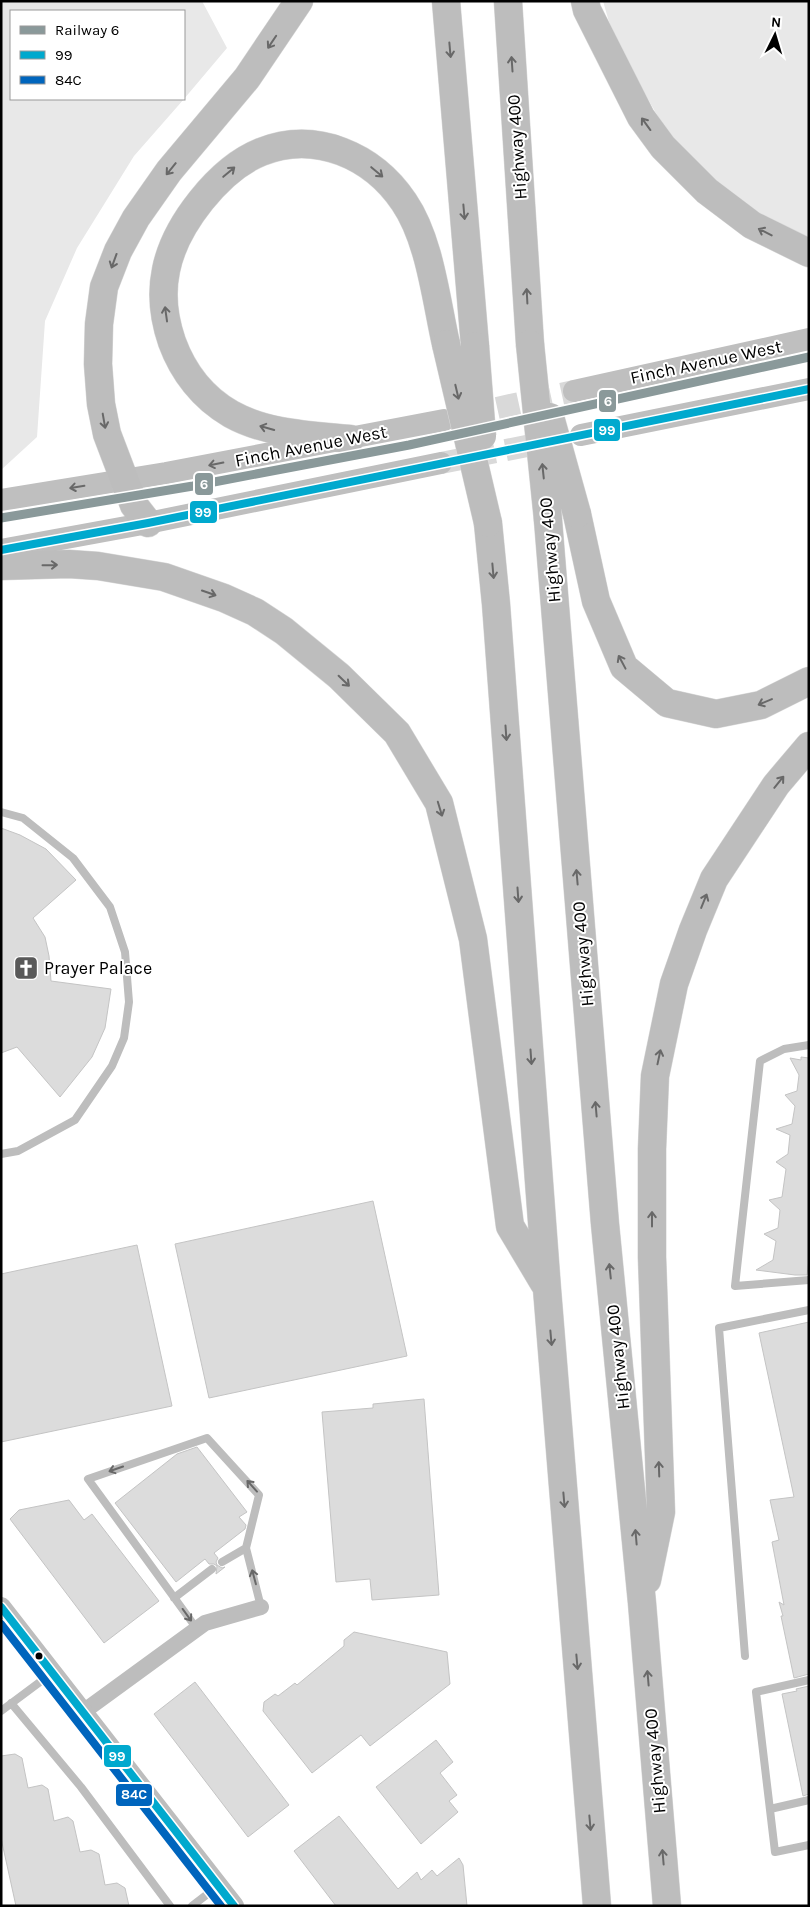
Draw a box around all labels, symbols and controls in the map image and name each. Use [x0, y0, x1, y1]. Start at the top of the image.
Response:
legend [10, 10, 185, 100]
north arrow [750, 10, 800, 60]
text: N [770, 14, 782, 31]
text: Railway 6 [55, 21, 119, 39]
one-way arrow [266, 34, 276, 48]
one-way arrow [446, 42, 455, 58]
text: 99 [55, 46, 72, 64]
one-way arrow [507, 56, 516, 72]
text: 84C [55, 71, 82, 89]
street label: Highway 400 [502, 94, 532, 200]
one-way arrow [640, 118, 651, 131]
one-way arrow [166, 162, 177, 175]
one-way arrow [222, 167, 235, 178]
one-way arrow [371, 167, 384, 178]
one-way arrow [459, 203, 469, 219]
one-way arrow [758, 227, 773, 236]
one-way arrow [109, 253, 118, 269]
one-way arrow [523, 288, 532, 304]
one-way arrow [161, 306, 171, 322]
street label: Finch Avenue West [628, 335, 784, 389]
one-way arrow [453, 383, 462, 399]
line badge: 6 [598, 389, 617, 413]
text: 6 [604, 393, 612, 410]
one-way arrow [100, 413, 110, 429]
line badge: 99 [593, 418, 621, 442]
street label: Finch Avenue West [233, 420, 389, 472]
one-way arrow [259, 422, 275, 432]
text: 99 [598, 422, 616, 439]
one-way arrow [208, 460, 224, 469]
one-way arrow [538, 464, 548, 480]
line badge: 6 [194, 472, 214, 496]
text: 6 [200, 476, 208, 493]
one-way arrow [70, 483, 86, 493]
street label: Highway 400 [534, 497, 566, 603]
line badge: 99 [189, 500, 218, 524]
text: 99 [194, 504, 212, 521]
one-way arrow [42, 560, 58, 569]
one-way arrow [488, 563, 498, 579]
one-way arrow [201, 589, 216, 598]
one-way arrow [617, 654, 627, 669]
one-way arrow [337, 675, 350, 687]
one-way arrow [758, 698, 773, 708]
one-way arrow [501, 725, 510, 741]
one-way arrow [773, 775, 784, 788]
one-way arrow [435, 801, 445, 817]
one-way arrow [572, 869, 582, 885]
one-way arrow [514, 887, 523, 903]
one-way arrow [700, 894, 710, 909]
street label: Highway 400 [567, 901, 599, 1007]
church icon: Prayer Palace [13, 955, 39, 981]
place label: Prayer Palace [44, 957, 152, 979]
one-way arrow [526, 1049, 535, 1065]
one-way arrow [655, 1049, 664, 1065]
one-way arrow [591, 1101, 601, 1117]
one-way arrow [647, 1211, 657, 1228]
one-way arrow [605, 1263, 615, 1279]
street label: Highway 400 [602, 1303, 634, 1411]
one-way arrow [546, 1329, 556, 1345]
one-way arrow [655, 1461, 664, 1477]
one-way arrow [108, 1465, 124, 1475]
one-way arrow [246, 1480, 257, 1493]
one-way arrow [559, 1491, 569, 1507]
one-way arrow [631, 1529, 641, 1545]
one-way arrow [249, 1570, 258, 1586]
one-way arrow [182, 1608, 192, 1622]
unlabelled marker [34, 1651, 44, 1661]
one-way arrow [572, 1653, 582, 1669]
one-way arrow [644, 1670, 653, 1686]
street label: Highway 400 [639, 1708, 671, 1814]
line badge: 99 [103, 1744, 132, 1768]
text: 99 [108, 1748, 126, 1765]
line badge: 84C [115, 1783, 153, 1807]
text: 84C [121, 1786, 147, 1803]
one-way arrow [586, 1815, 595, 1831]
one-way arrow [659, 1849, 668, 1865]

